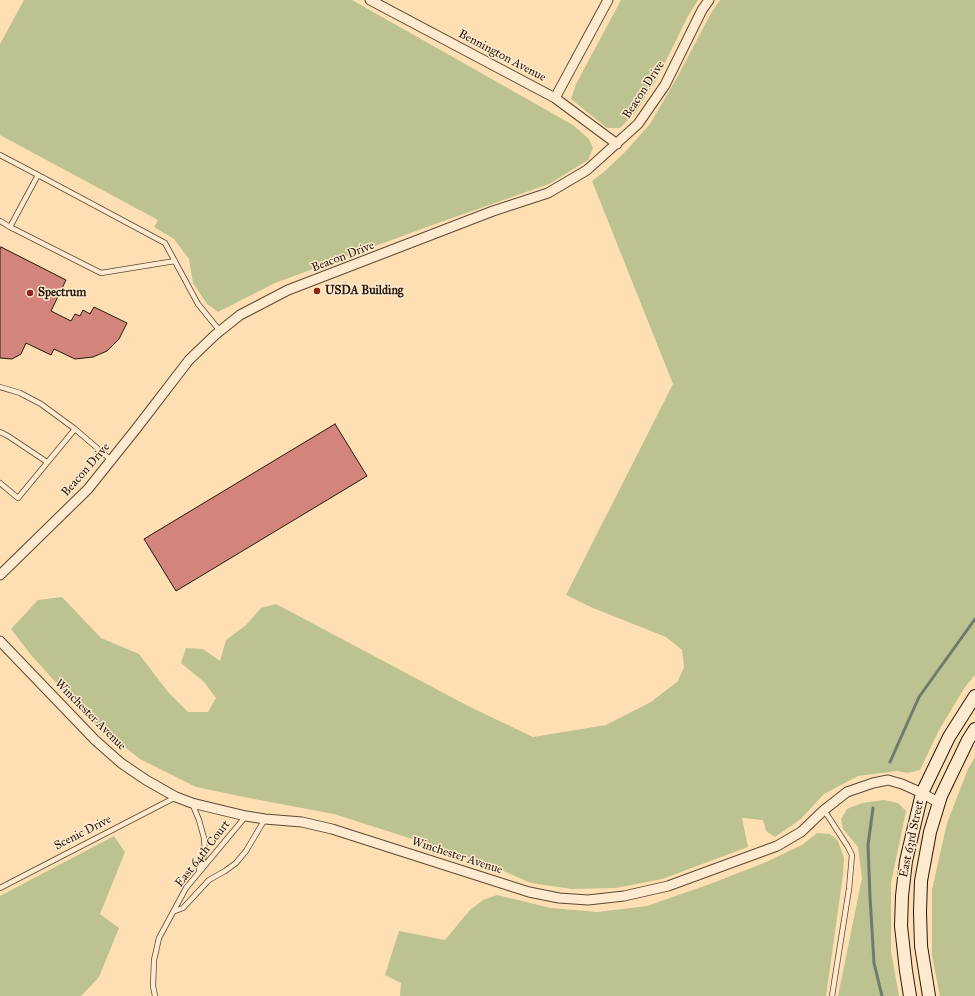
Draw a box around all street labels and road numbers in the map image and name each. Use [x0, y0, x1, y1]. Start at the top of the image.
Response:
street label: Bennington Avenue [456, 27, 548, 85]
street label: Beacon Drive [620, 58, 668, 122]
street label: Beacon Drive [310, 238, 376, 276]
street label: Beacon Drive [59, 440, 113, 500]
street label: Winchester Avenue [51, 676, 129, 754]
street label: East 63rd Street [897, 799, 927, 879]
street label: Scenic Drive [52, 812, 114, 854]
street label: East 64th Court [172, 818, 234, 890]
street label: Winchester Avenue [410, 835, 504, 877]

